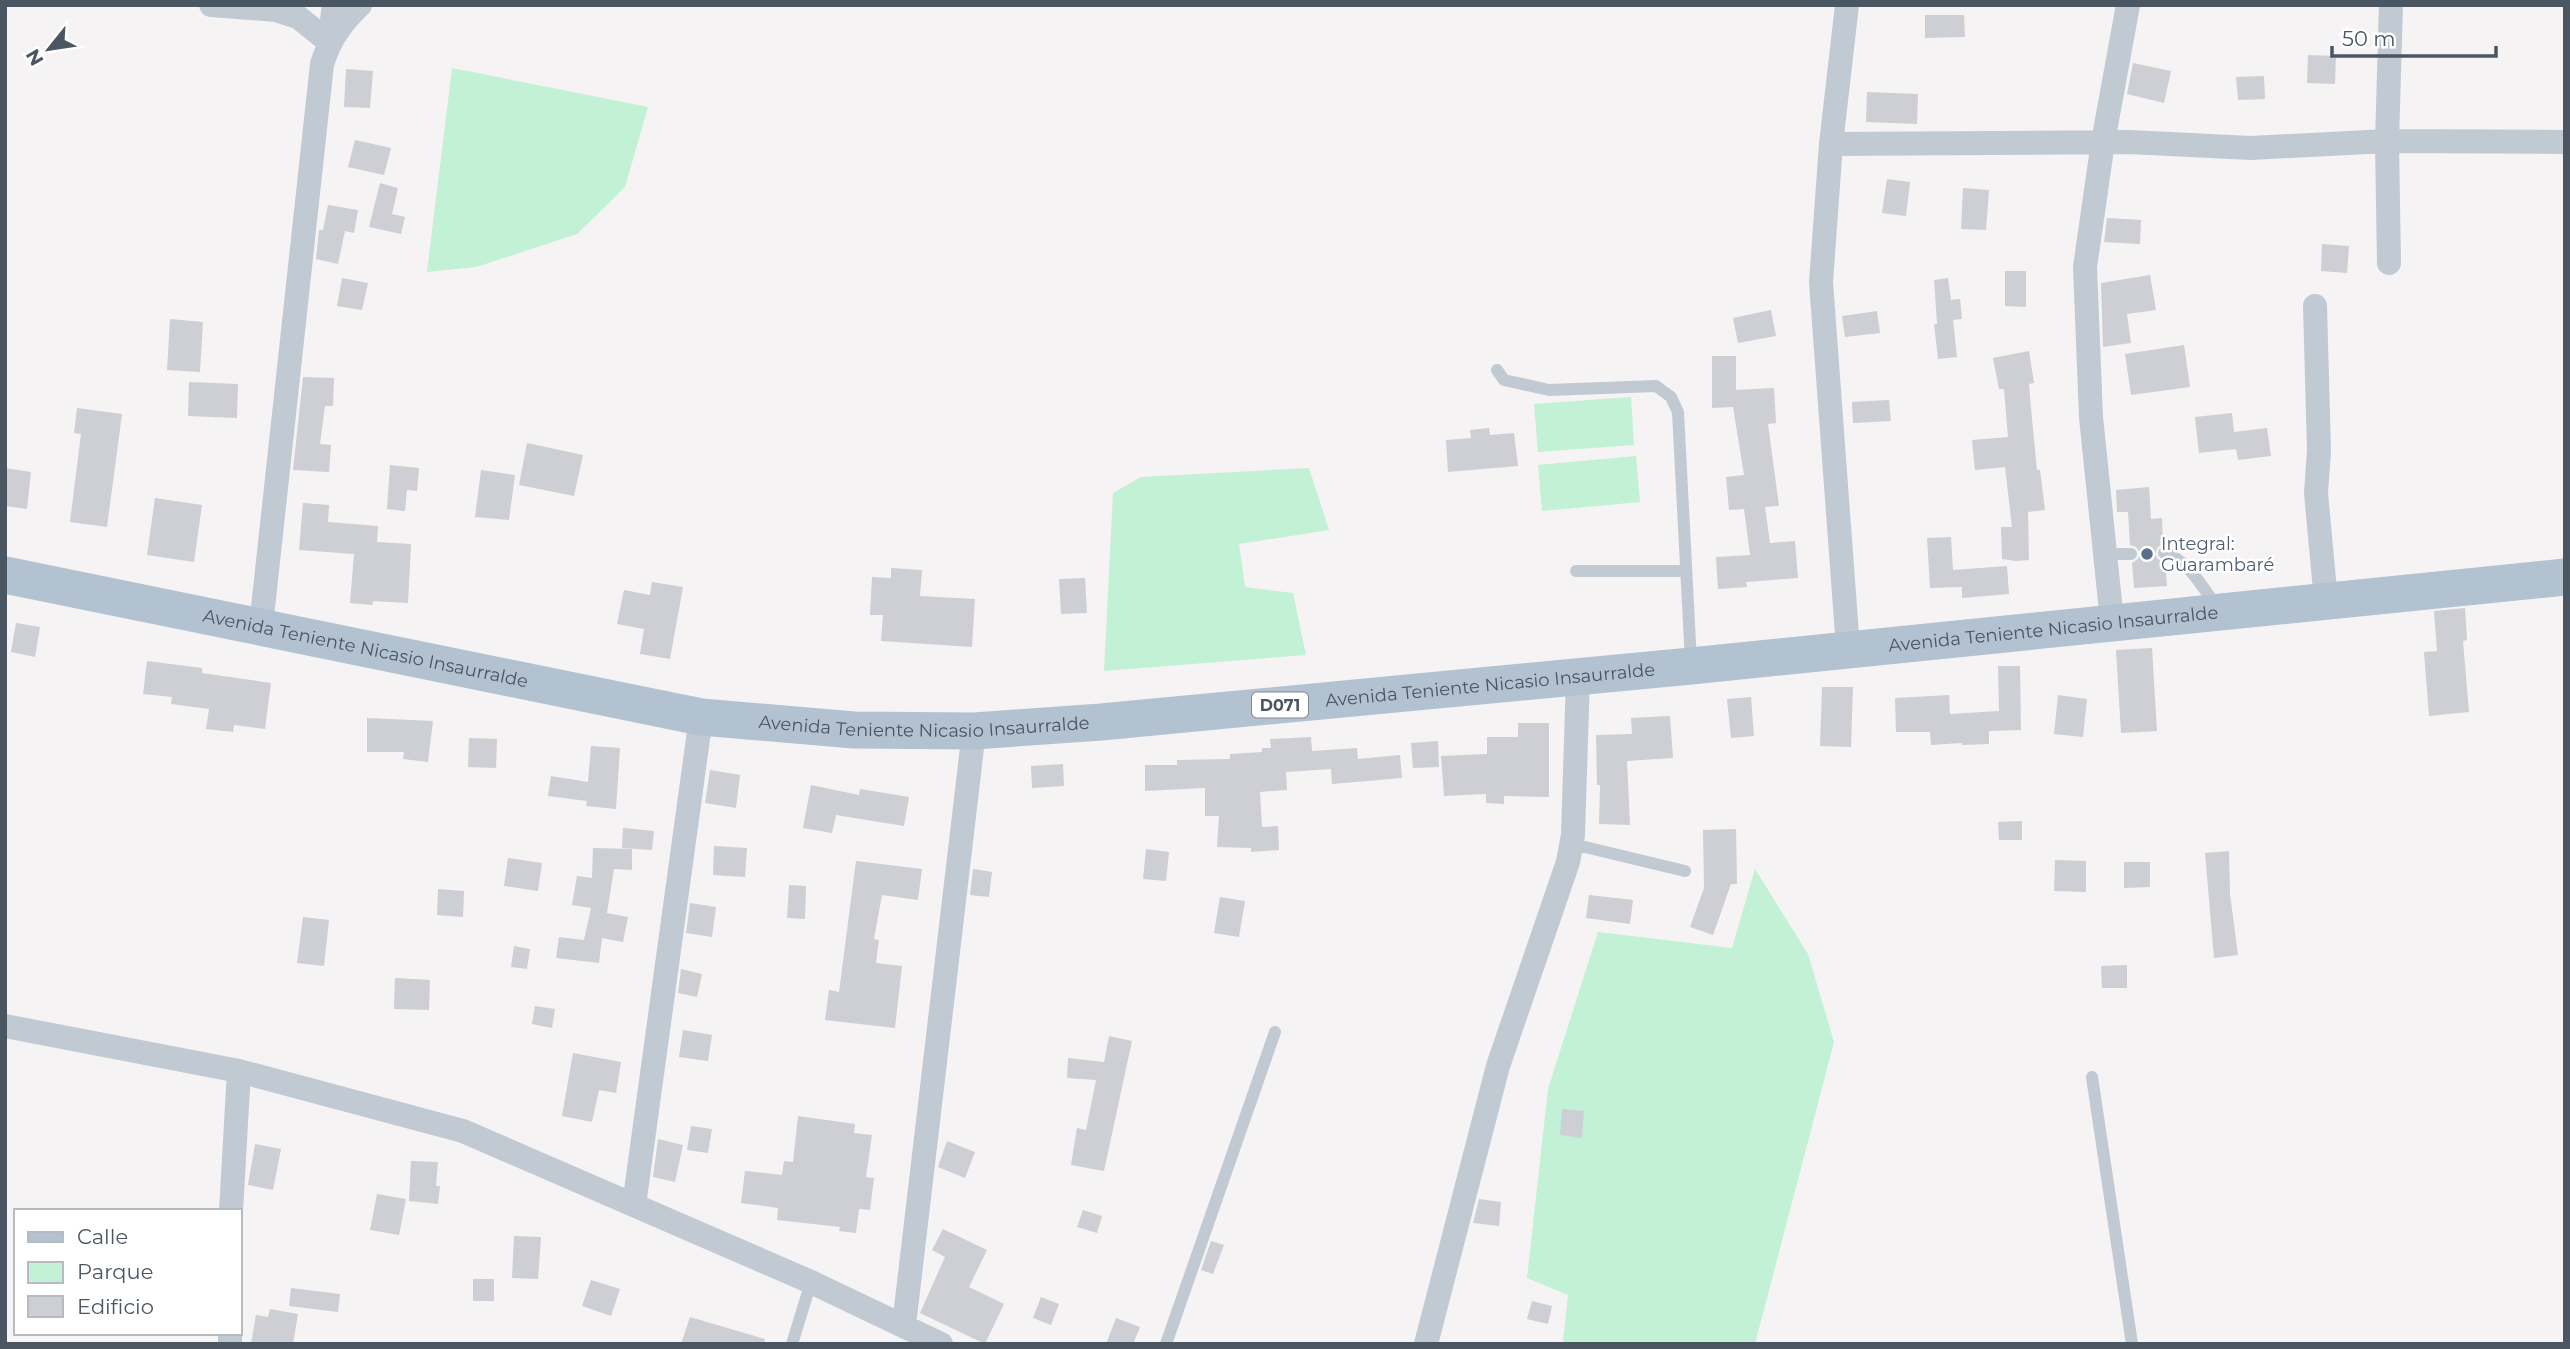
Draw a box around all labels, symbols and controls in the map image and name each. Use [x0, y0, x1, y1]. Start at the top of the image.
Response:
north arrow [14, 14, 84, 84]
scale bar [2332, 14, 2496, 58]
text: 50 m [2342, 26, 2396, 51]
text: N [21, 45, 49, 70]
place label: Integral: Guarambaré [2161, 533, 2275, 576]
marker: Integral: Guarambaré [2139, 546, 2155, 562]
street label: Avenida Teniente Nicasio Insaurralde [1887, 601, 2219, 657]
street label: Avenida Teniente Nicasio Insaurralde [201, 605, 530, 692]
street label: Avenida Teniente Nicasio Insaurralde [1324, 658, 1656, 712]
road number: D071 [1252, 692, 1308, 718]
street label: Avenida Teniente Nicasio Insaurralde [758, 711, 1090, 742]
legend [14, 1209, 242, 1335]
text: Calle [77, 1224, 128, 1249]
text: Parque [77, 1259, 153, 1284]
text: Edificio [77, 1294, 154, 1319]

